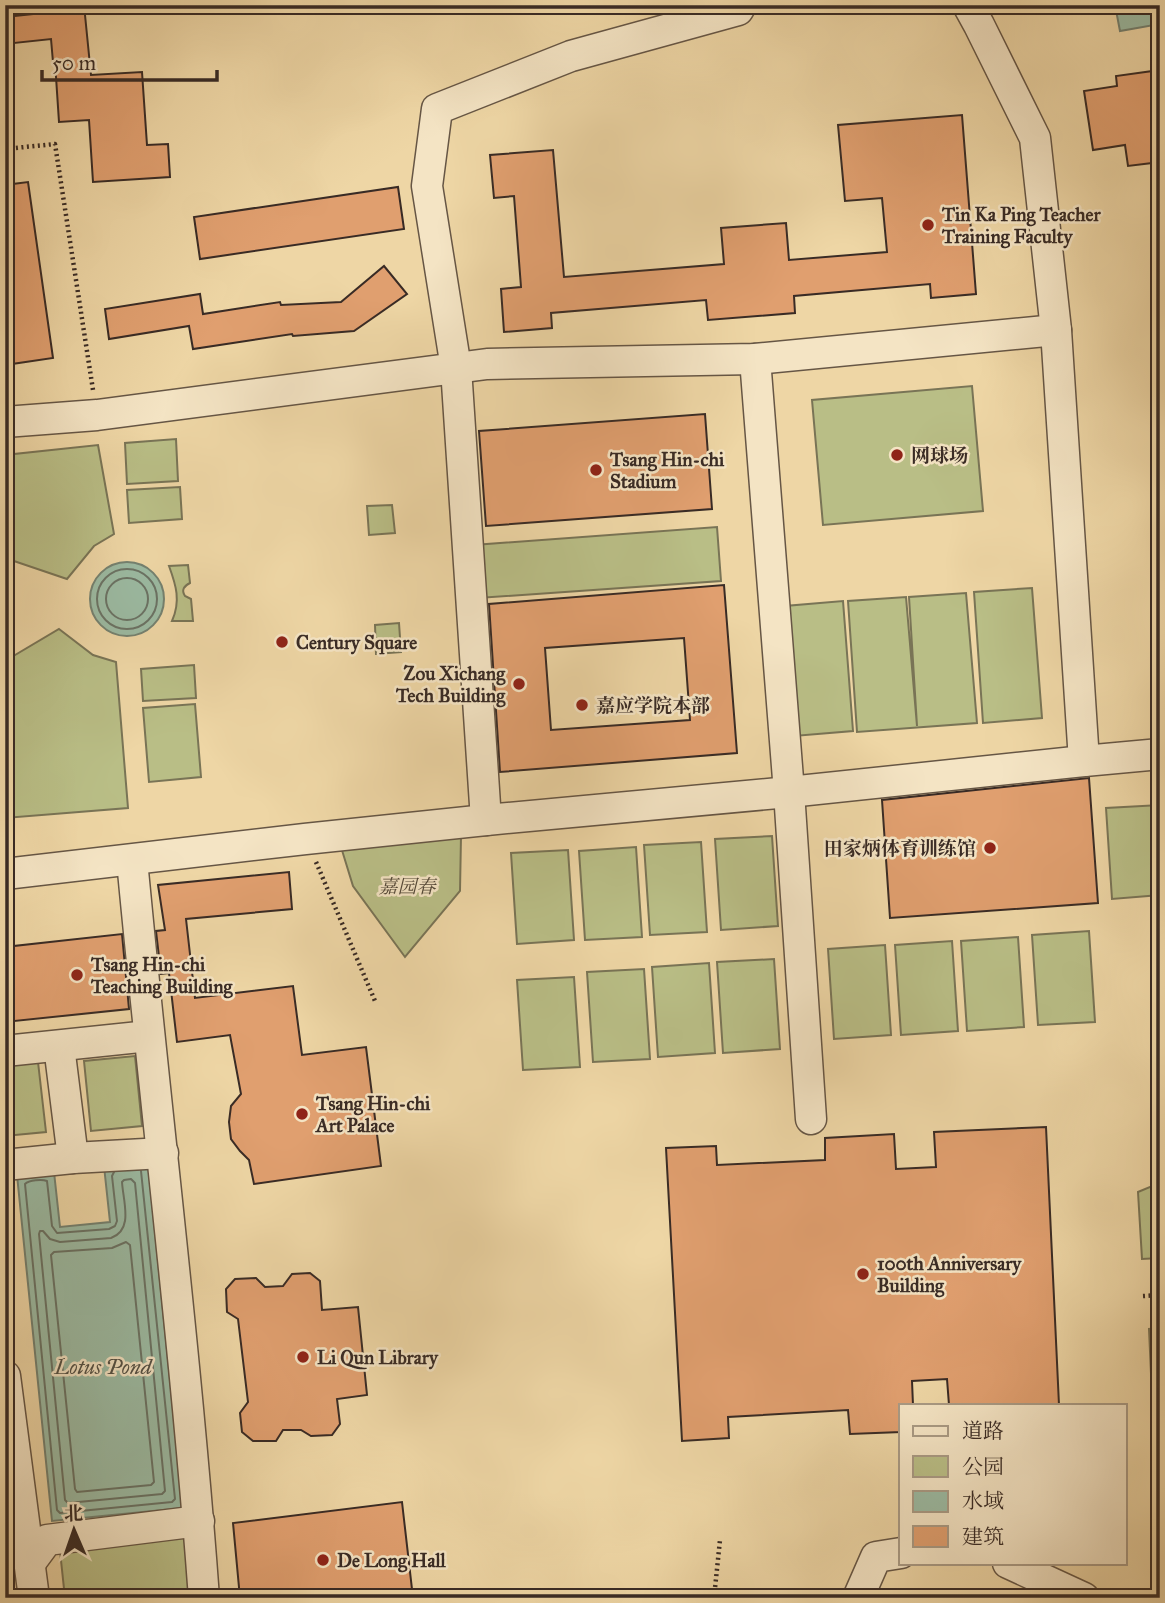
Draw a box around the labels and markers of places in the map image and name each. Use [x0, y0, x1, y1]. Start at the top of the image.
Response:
place label: Tin Ka Ping Teacher Training Faculty [941, 203, 1101, 249]
marker: Tin Ka Ping Teacher Training Faculty [920, 217, 936, 233]
place label: 网球场 [911, 444, 968, 467]
marker: 网球场 [889, 447, 905, 463]
place label: Tsang Hin-chi Stadium [609, 448, 725, 493]
marker: Tsang Hin-chi Stadium [588, 462, 604, 478]
place label: Century Square [296, 631, 417, 655]
marker: Century Square [274, 634, 290, 650]
place label: Zou Xichang Tech Building [395, 662, 506, 708]
marker: Zou Xichang Tech Building [511, 676, 527, 692]
place label: 嘉应学院本部 [596, 694, 710, 717]
marker: 嘉应学院本部 [574, 697, 590, 713]
place label: 田家炳体育训练馆 [824, 837, 976, 860]
marker: 田家炳体育训练馆 [982, 840, 998, 856]
place label: Tsang Hin-chi Teaching Building [90, 953, 233, 999]
marker: Tsang Hin-chi Teaching Building [69, 967, 85, 983]
place label: Tsang Hin-chi Art Palace [314, 1092, 431, 1137]
marker: Tsang Hin-chi Art Palace [294, 1106, 310, 1122]
place label: 100th Anniversary Building [877, 1252, 1022, 1298]
marker: 100th Anniversary Building [855, 1266, 871, 1282]
place label: Li Qun Library [317, 1346, 439, 1370]
marker: Li Qun Library [295, 1349, 311, 1365]
place label: De Long Hall [337, 1549, 447, 1573]
marker: De Long Hall [315, 1552, 331, 1568]

